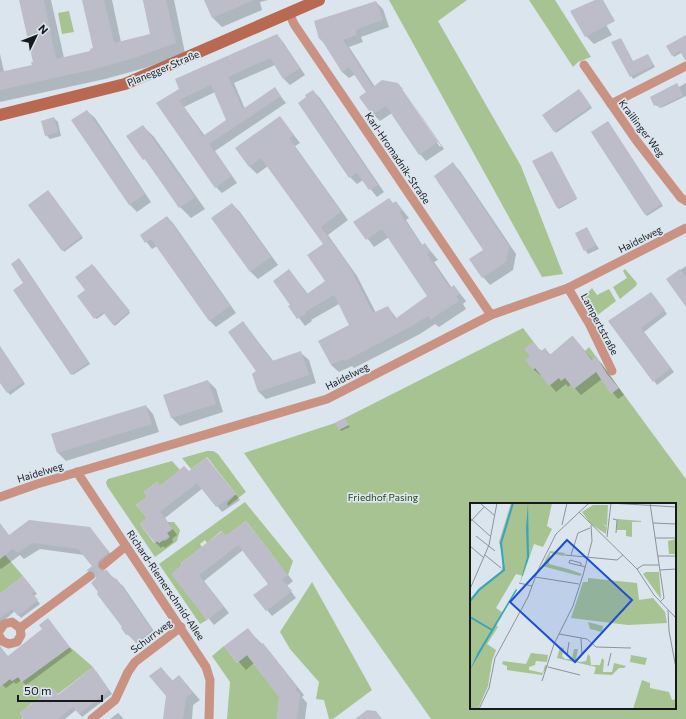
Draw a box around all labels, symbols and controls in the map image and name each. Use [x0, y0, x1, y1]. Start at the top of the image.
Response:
north arrow [16, 16, 56, 56]
text: N [36, 21, 51, 36]
street label: Planegger Straße [125, 47, 201, 89]
street label: Kraillinger Weg [617, 97, 668, 159]
street label: Karl-Hromadnik-Straße [363, 110, 433, 206]
street label: Haidelweg [616, 223, 664, 255]
street label: Lampertstraße [579, 291, 621, 357]
street label: Haidelweg [323, 360, 371, 392]
street label: Haidelweg [16, 459, 65, 485]
park label: Friedhof Pasing [348, 491, 419, 503]
inset map [470, 503, 676, 709]
street label: Richard-Riemerschmid-Allee [125, 528, 207, 642]
street label: Schurrweg [128, 616, 174, 655]
scale bar [18, 677, 102, 703]
text: 50 m [24, 683, 52, 697]

